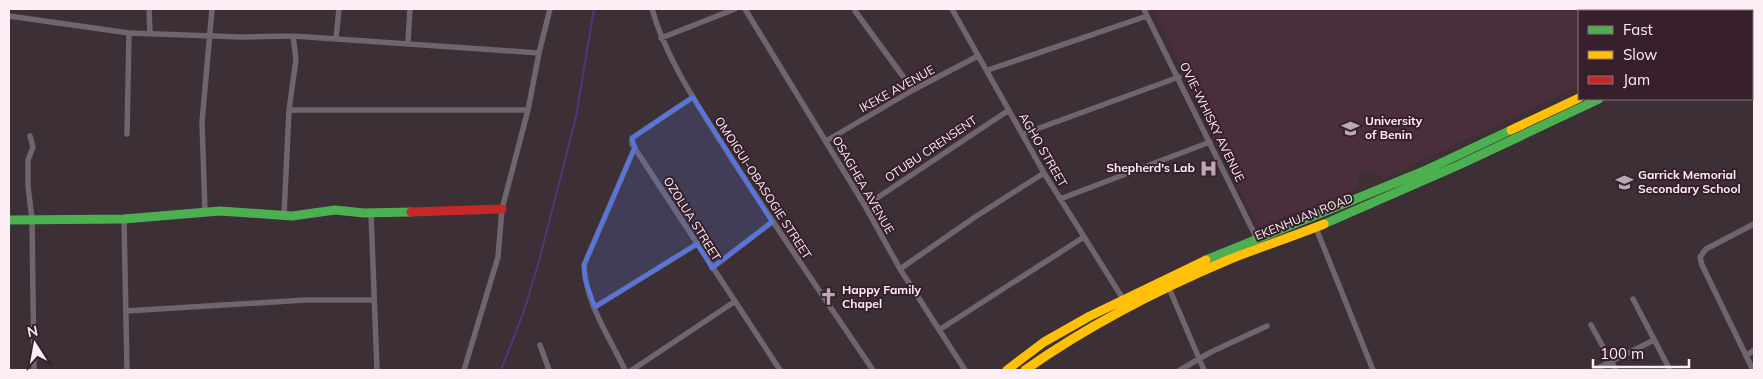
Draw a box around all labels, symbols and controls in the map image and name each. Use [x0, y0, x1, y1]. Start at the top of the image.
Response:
legend [1578, 10, 1753, 100]
text: Fast [1623, 20, 1653, 39]
text: Slow [1623, 45, 1657, 64]
street label: OVIE-WHISKY AVENUE [1177, 59, 1248, 184]
street label: IKEKE AVENUE [856, 62, 937, 115]
text: Jam [1623, 70, 1650, 89]
street label: AGHO STREET [1016, 110, 1071, 190]
street label: OTUBU CRENSENT [882, 112, 980, 185]
place label: University of Benin [1365, 113, 1423, 142]
street label: OMOIGUI-OBASOGIE STREET [712, 114, 815, 262]
school or university icon: University of Benin [1341, 118, 1361, 138]
street label: OSAGHEA AVENUE [829, 133, 898, 236]
hospital icon: Shepherd's Lab [1199, 158, 1219, 178]
place label: Shepherd's Lab [1106, 160, 1195, 175]
place label: Garrick Memorial Secondary School [1638, 167, 1741, 196]
school or university icon: Garrick Memorial Secondary School [1614, 172, 1634, 192]
street label: OZOLUA STREET [661, 174, 725, 264]
street label: EKENHUAN ROAD [1252, 190, 1355, 243]
place label: Happy Family Chapel [842, 282, 921, 311]
church icon: Happy Family Chapel [818, 287, 838, 307]
north arrow [10, 319, 60, 369]
text: N [26, 321, 39, 341]
scale bar [1593, 336, 1689, 368]
text: 100 m [1600, 344, 1644, 363]

